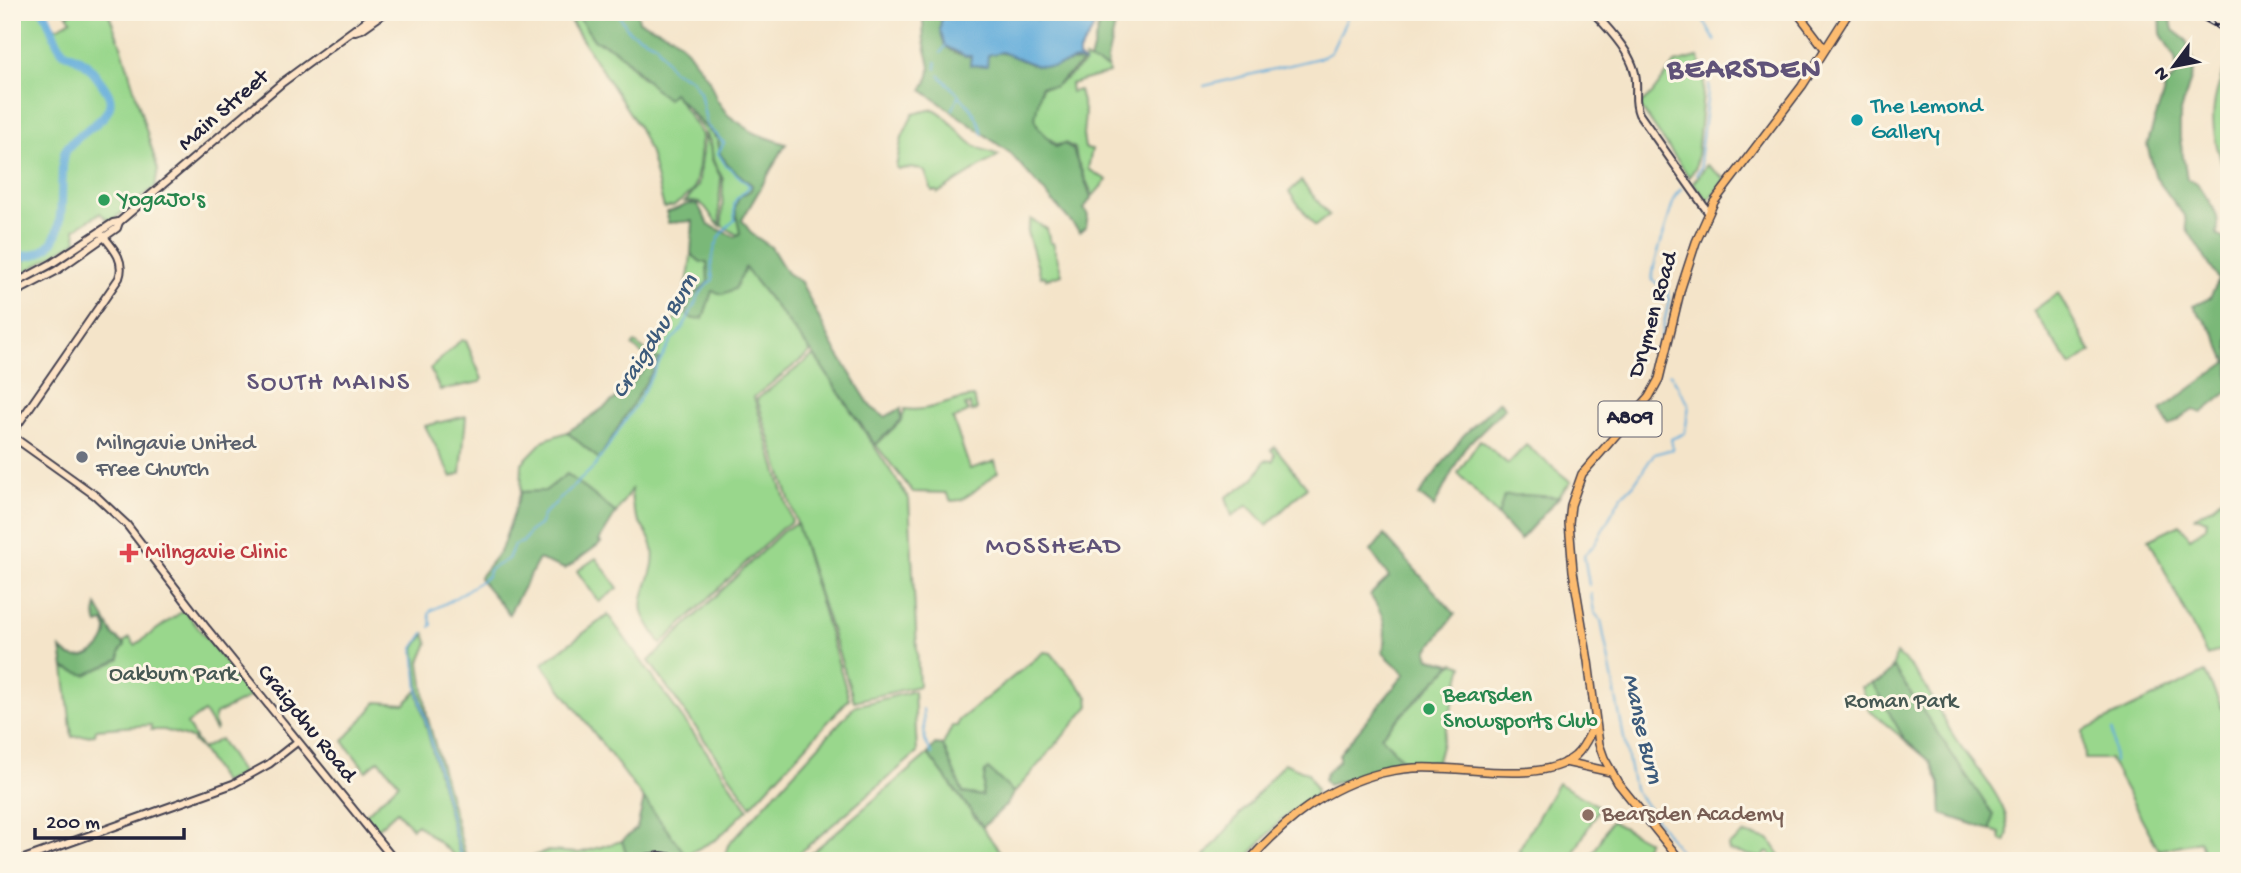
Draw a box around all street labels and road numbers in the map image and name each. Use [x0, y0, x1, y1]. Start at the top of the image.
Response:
street label: Main Street [173, 63, 276, 158]
street label: Drymen Road [1623, 248, 1685, 383]
road number: A809 [1598, 402, 1662, 436]
street label: Craigdhu Road [250, 660, 363, 790]

